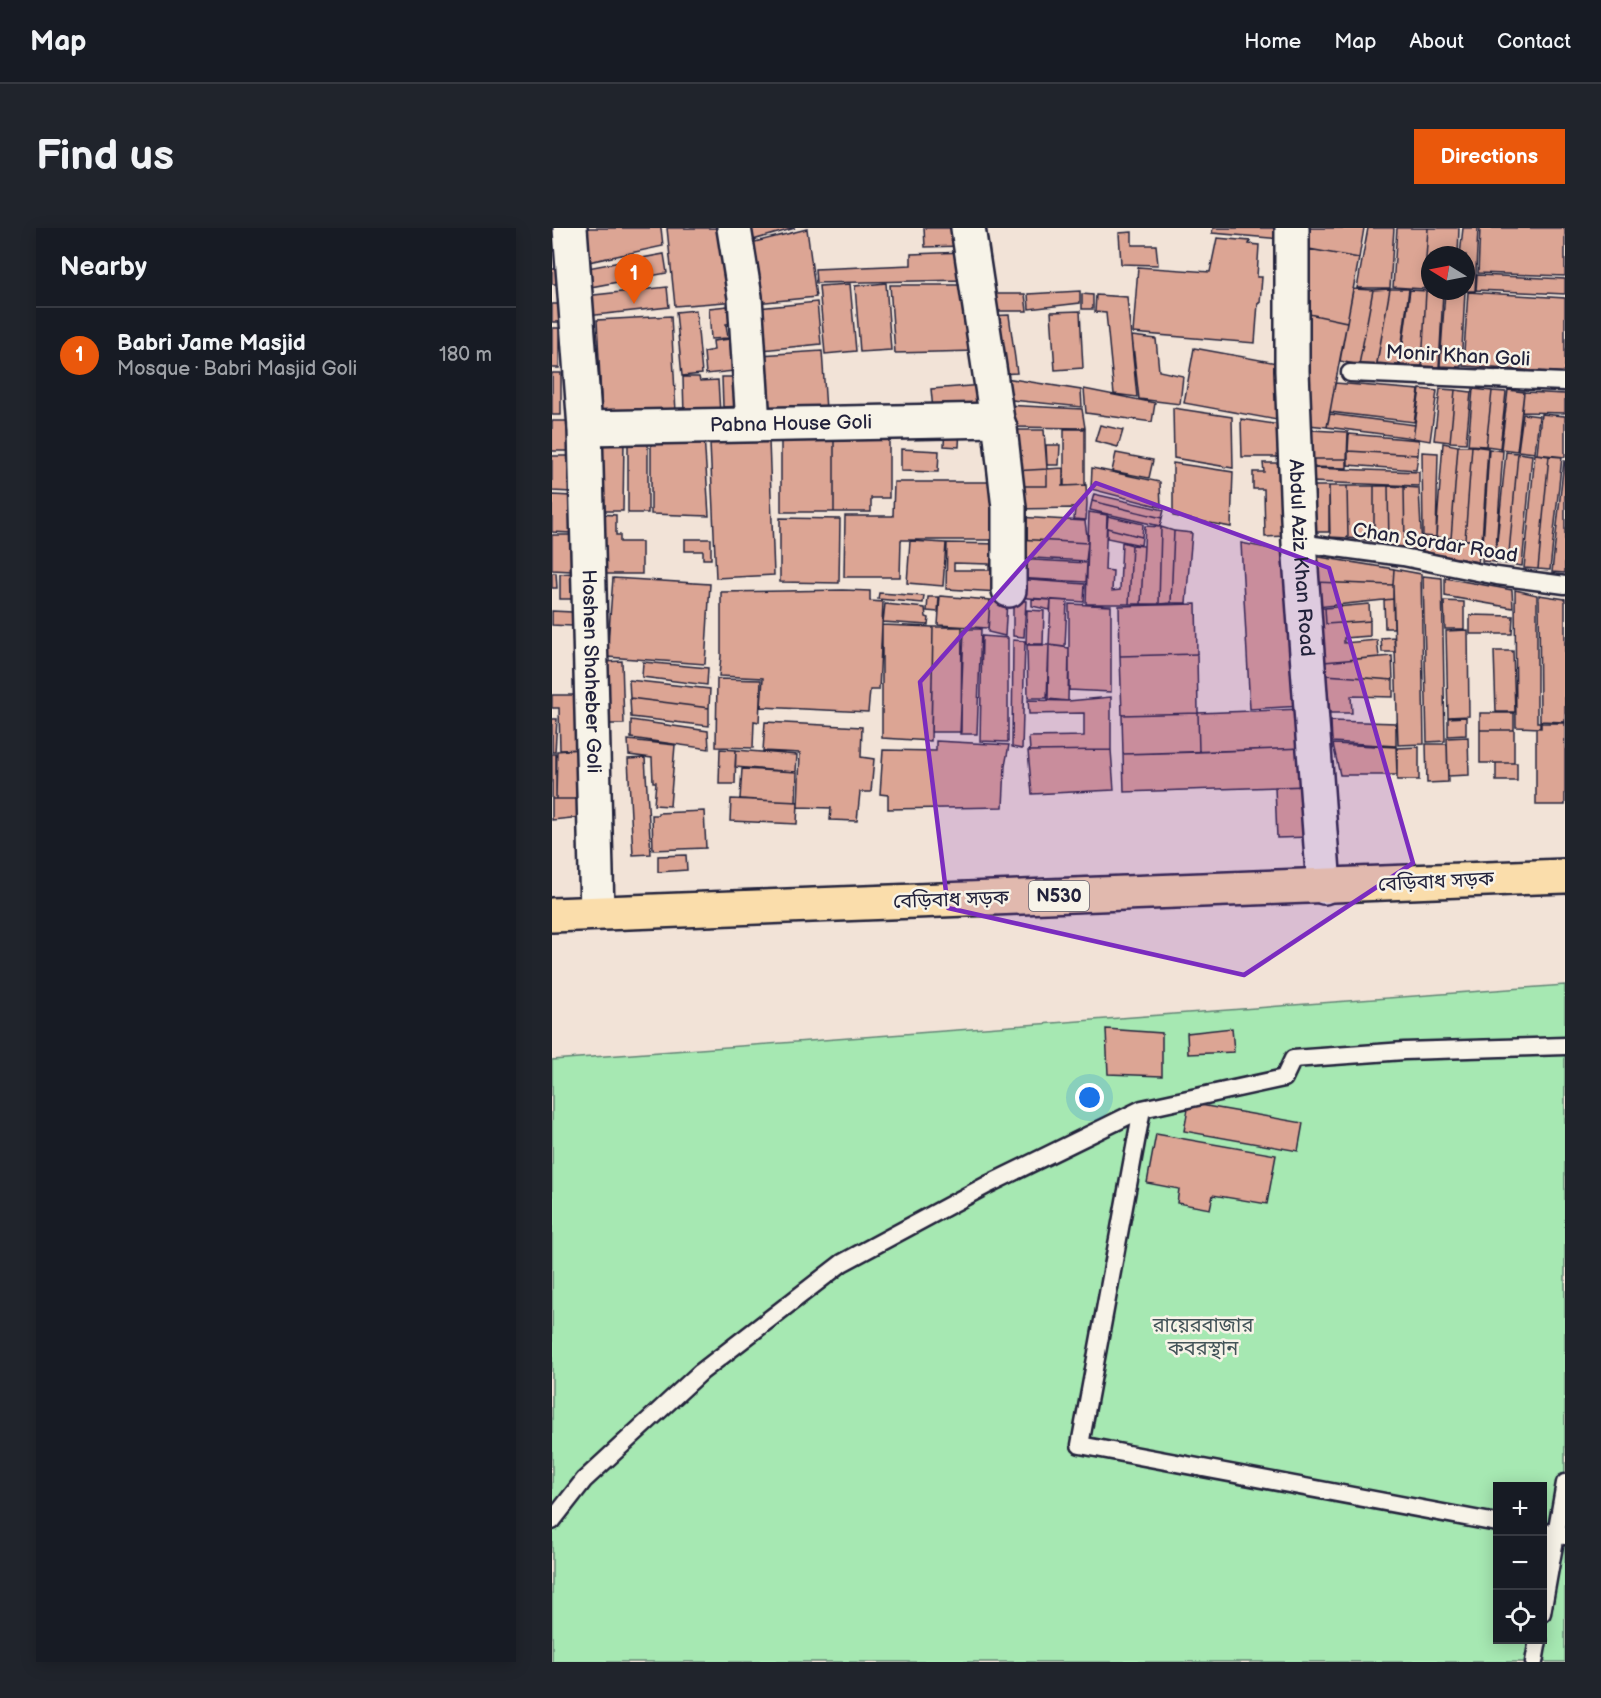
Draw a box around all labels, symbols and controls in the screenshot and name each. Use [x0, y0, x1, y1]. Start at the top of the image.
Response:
text: Map [30, 25, 86, 58]
text: Home [1244, 29, 1301, 54]
text: Map [1334, 29, 1376, 54]
text: About [1409, 29, 1464, 54]
text: Contact [1497, 29, 1571, 54]
button: Directions [1414, 129, 1565, 184]
text: Find us [36, 131, 174, 182]
north arrow [1421, 246, 1475, 300]
text: Nearby [60, 252, 147, 283]
pin: 1 [614, 254, 653, 304]
text: Babri Jame Masjid [117, 330, 306, 357]
street label: Monir Khan Goli [1385, 340, 1531, 372]
text: 1 [75, 343, 84, 367]
text: 180 m [439, 343, 492, 367]
text: Mosque · Babri Masjid Goli [117, 357, 357, 381]
street label: Pabna House Goli [710, 410, 872, 438]
street label: Abdul Aziz Khan Road [1284, 459, 1319, 657]
street label: Chan Sordar Road [1351, 518, 1519, 568]
street label: Hoshen Shaheber Goli [577, 569, 606, 774]
street label: বেড়িবাধ সড়ক [1377, 866, 1495, 897]
road number: N530 [1029, 881, 1089, 911]
street label: বেড়িবাধ সড়ক [893, 885, 1010, 914]
your location [1075, 1083, 1104, 1112]
park label: রায়েরবাজার কবরস্থান [1152, 1314, 1254, 1361]
map controls [1493, 1482, 1547, 1644]
button: + [1493, 1482, 1547, 1536]
button: − [1493, 1536, 1547, 1590]
button: locate [1493, 1590, 1547, 1644]

